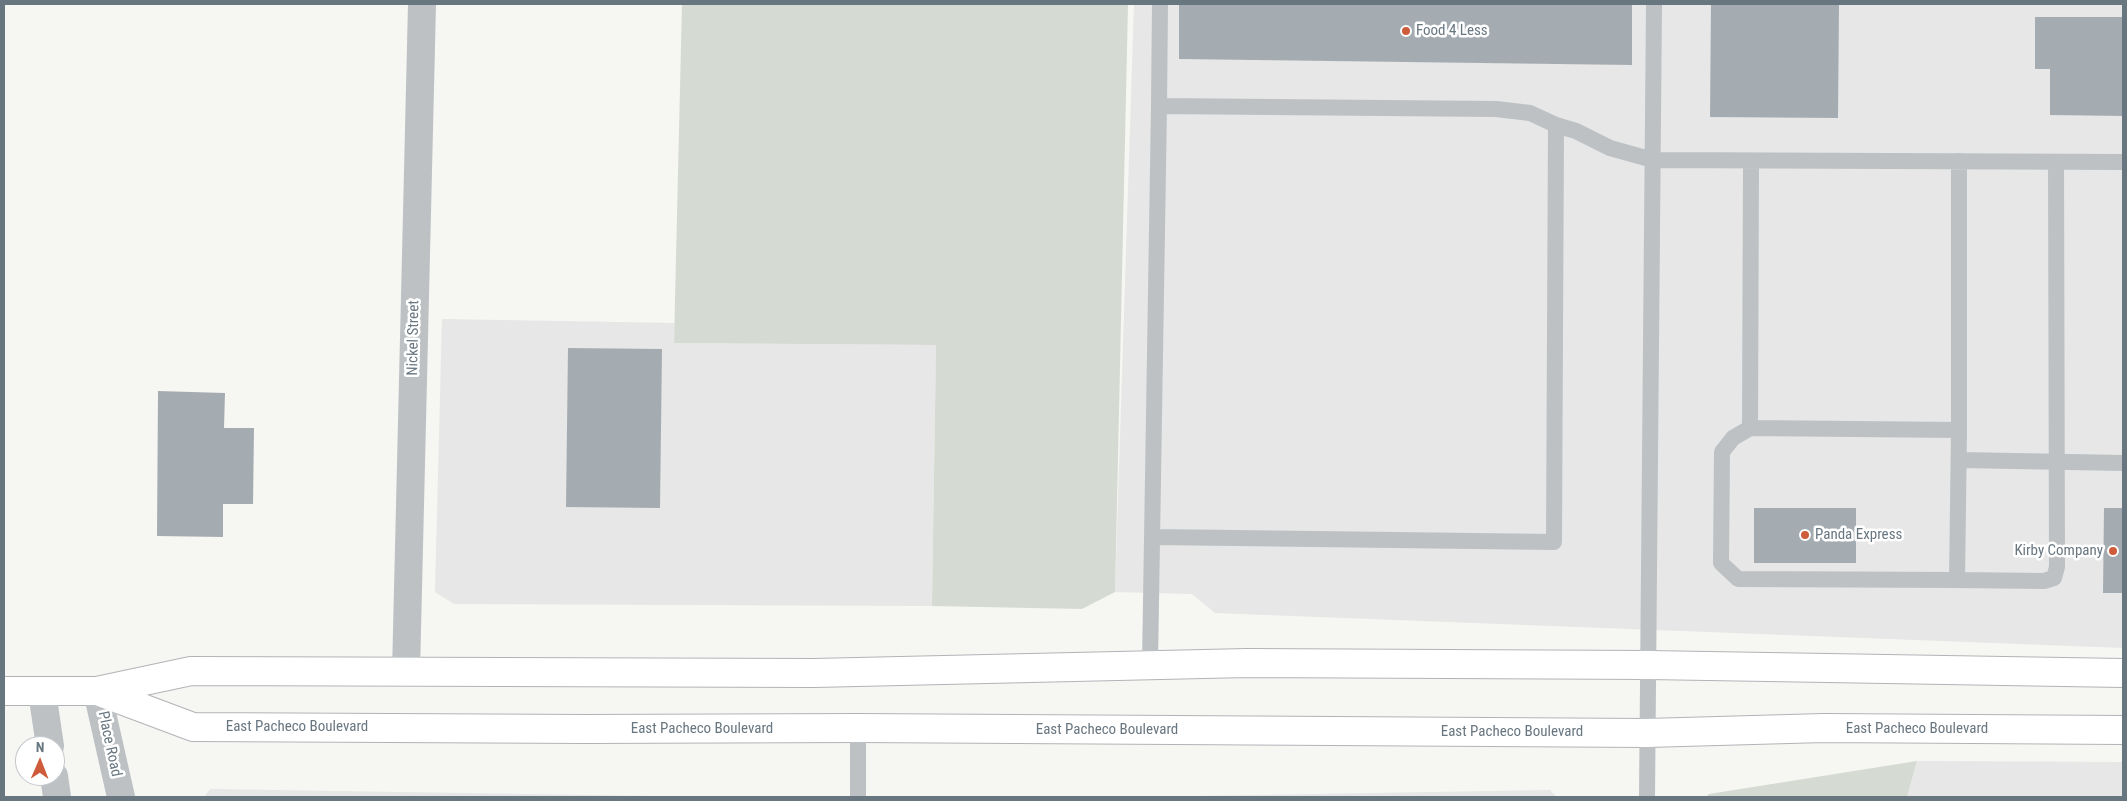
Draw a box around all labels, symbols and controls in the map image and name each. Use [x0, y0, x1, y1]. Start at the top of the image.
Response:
place label: Food 4 Less [1416, 22, 1488, 40]
marker: Food 4 Less [1400, 25, 1412, 37]
street label: Nickel Street [404, 300, 424, 376]
place label: Panda Express [1815, 526, 1902, 544]
marker: Panda Express [1799, 529, 1811, 541]
place label: Kirby Company [2014, 542, 2103, 560]
marker: Kirby Company [2107, 545, 2119, 557]
street label: Place Road [93, 710, 125, 778]
street label: East Pacheco Boulevard [226, 718, 368, 736]
street label: East Pacheco Boulevard [631, 720, 773, 738]
street label: East Pacheco Boulevard [1846, 720, 1988, 738]
street label: East Pacheco Boulevard [1036, 721, 1178, 739]
street label: East Pacheco Boulevard [1441, 723, 1583, 741]
north arrow [15, 736, 65, 786]
text: N [36, 739, 45, 755]

